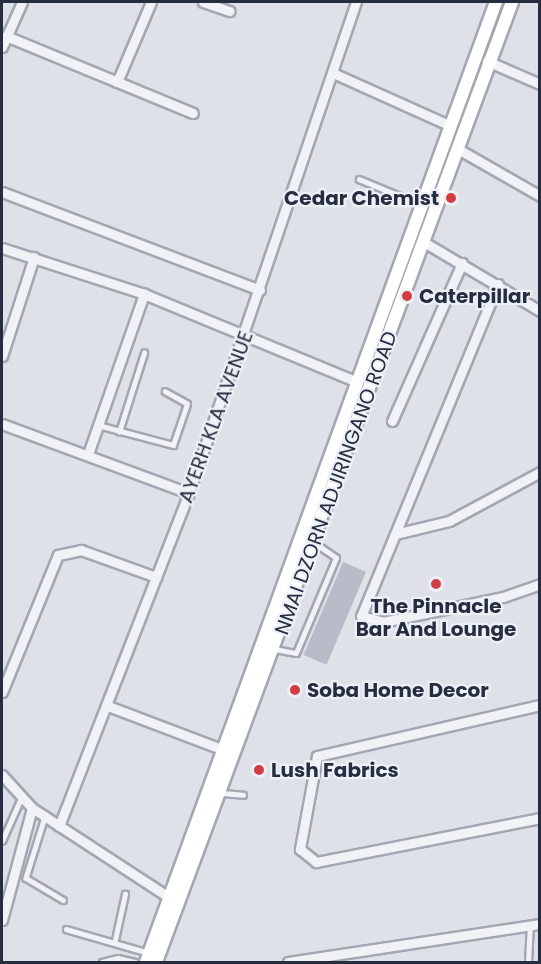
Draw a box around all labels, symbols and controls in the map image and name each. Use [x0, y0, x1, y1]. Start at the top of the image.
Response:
place label: Cedar Chemist [284, 186, 439, 210]
marker: Cedar Chemist [444, 191, 458, 205]
place label: Caterpillar [419, 284, 530, 308]
marker: Caterpillar [400, 289, 414, 303]
street label: AYERH KLA AVENUE [174, 328, 258, 506]
street label: NMAI DZORN ADJIRINGANO ROAD [270, 328, 402, 638]
marker: The Pinnacle Bar And Lounge [429, 577, 443, 591]
place label: The Pinnacle Bar And Lounge [356, 594, 516, 641]
place label: Soba Home Decor [307, 678, 489, 702]
marker: Soba Home Decor [288, 683, 302, 697]
place label: Lush Fabrics [271, 758, 399, 782]
marker: Lush Fabrics [252, 763, 266, 777]

